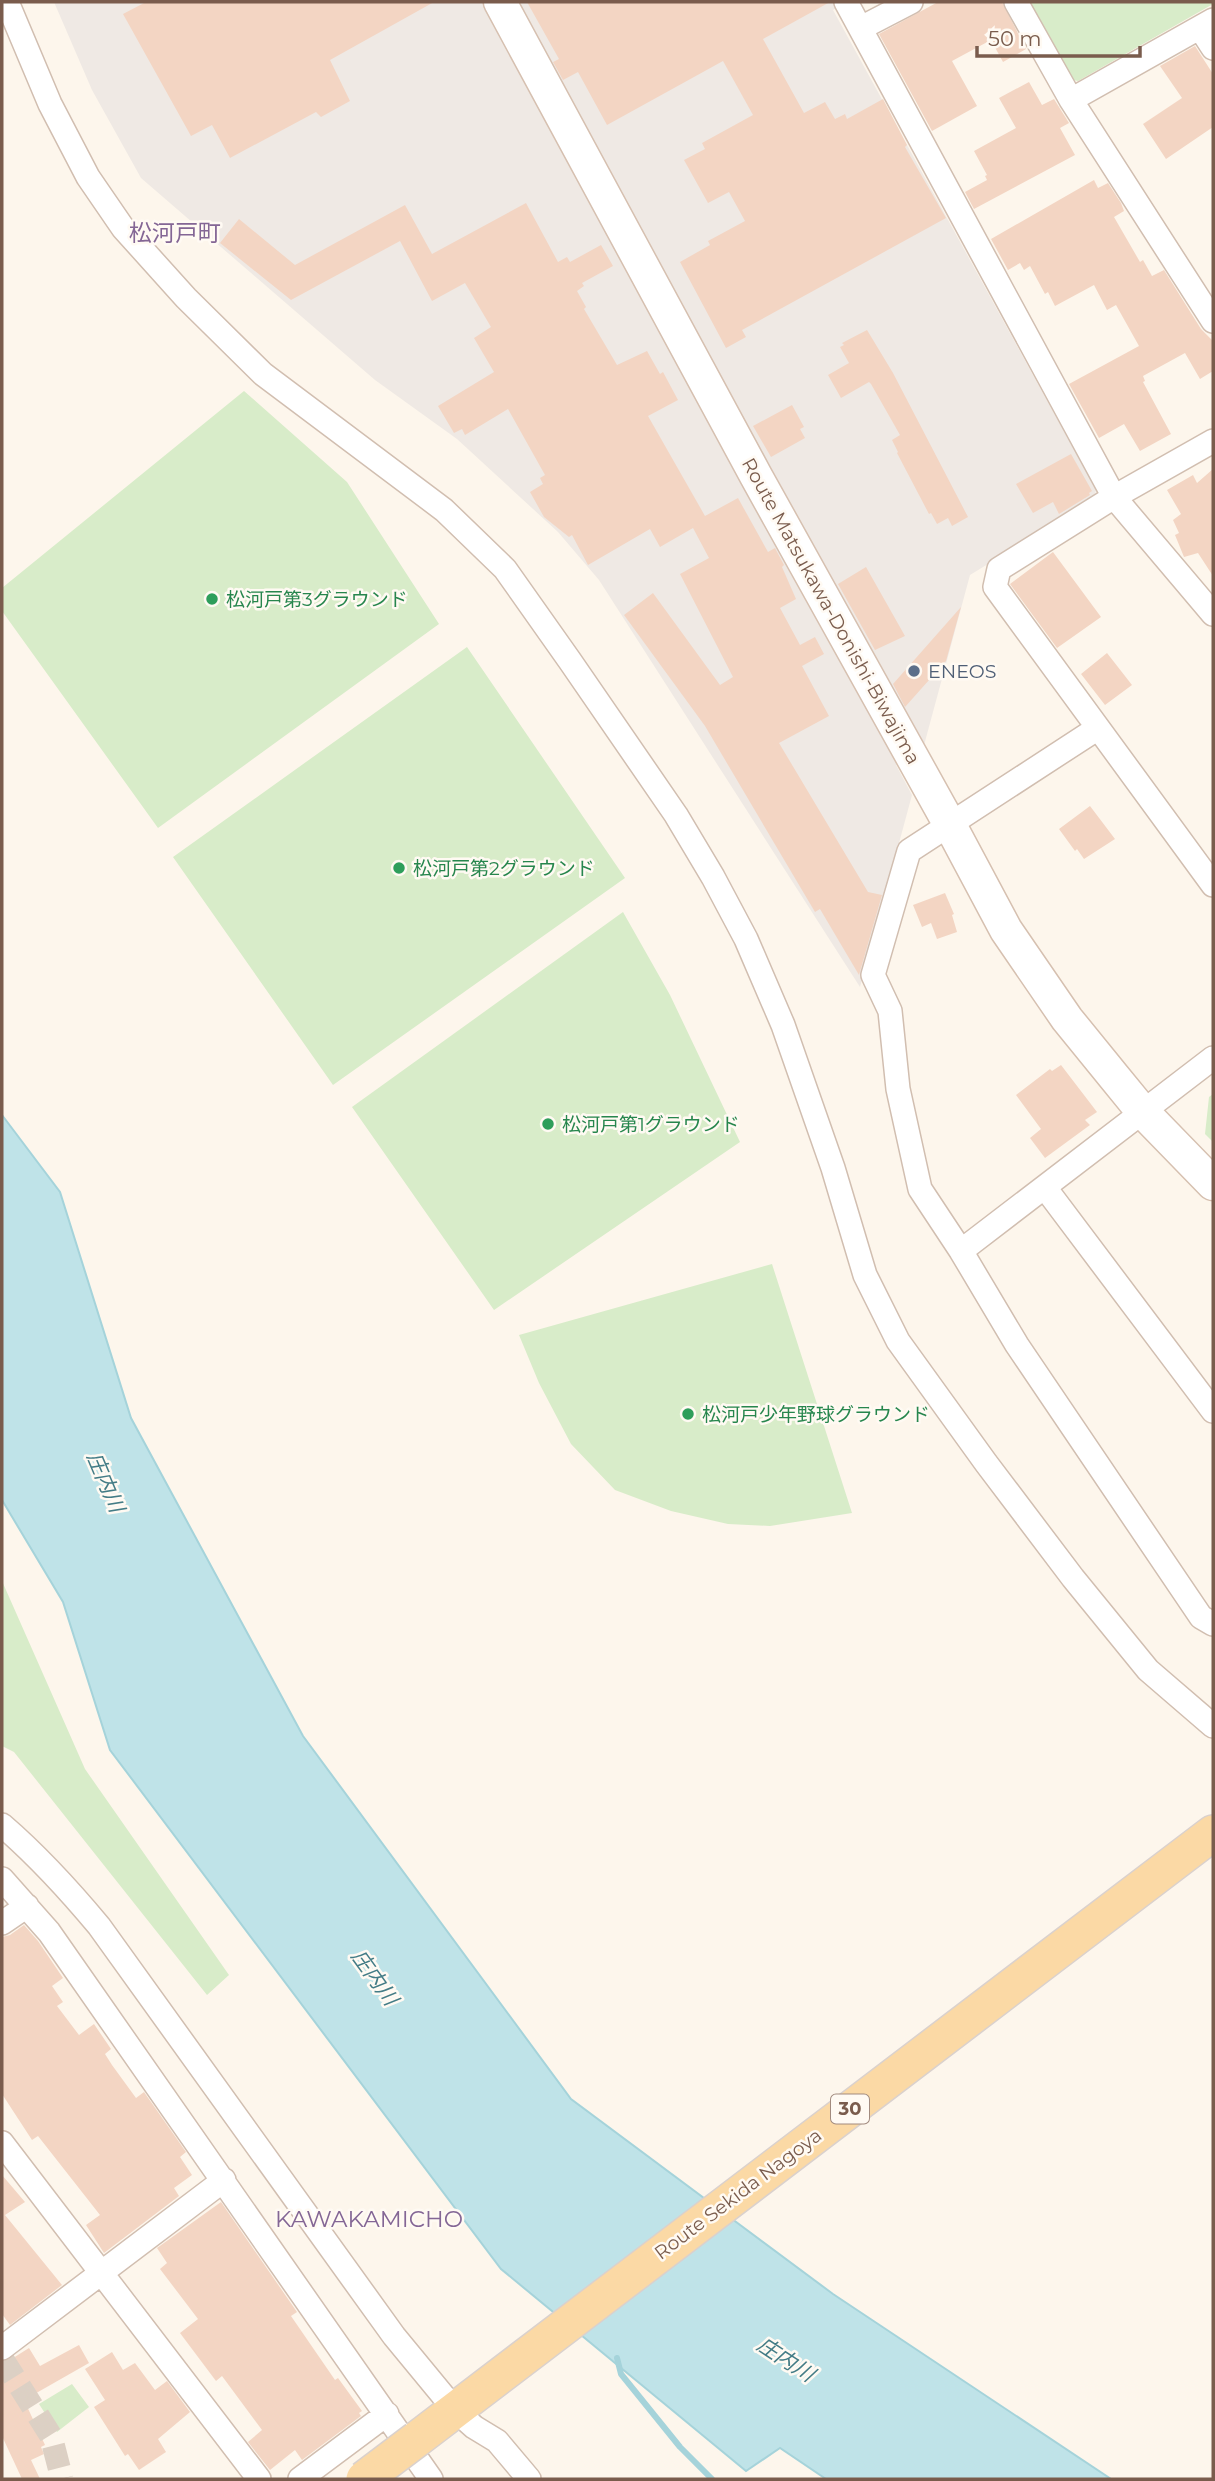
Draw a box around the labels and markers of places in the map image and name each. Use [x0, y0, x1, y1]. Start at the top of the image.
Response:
place label: 松河戸第3グラウンド [226, 588, 408, 611]
marker: 松河戸第3グラウンド [204, 591, 220, 607]
place label: ENEOS [928, 660, 996, 683]
marker: ENEOS [906, 663, 922, 679]
place label: 松河戸第2グラウンド [413, 857, 595, 880]
marker: 松河戸第2グラウンド [391, 860, 407, 876]
place label: 松河戸第1グラウンド [562, 1113, 740, 1136]
marker: 松河戸第1グラウンド [540, 1116, 556, 1132]
place label: 松河戸少年野球グラウンド [702, 1403, 930, 1426]
marker: 松河戸少年野球グラウンド [680, 1406, 696, 1422]

